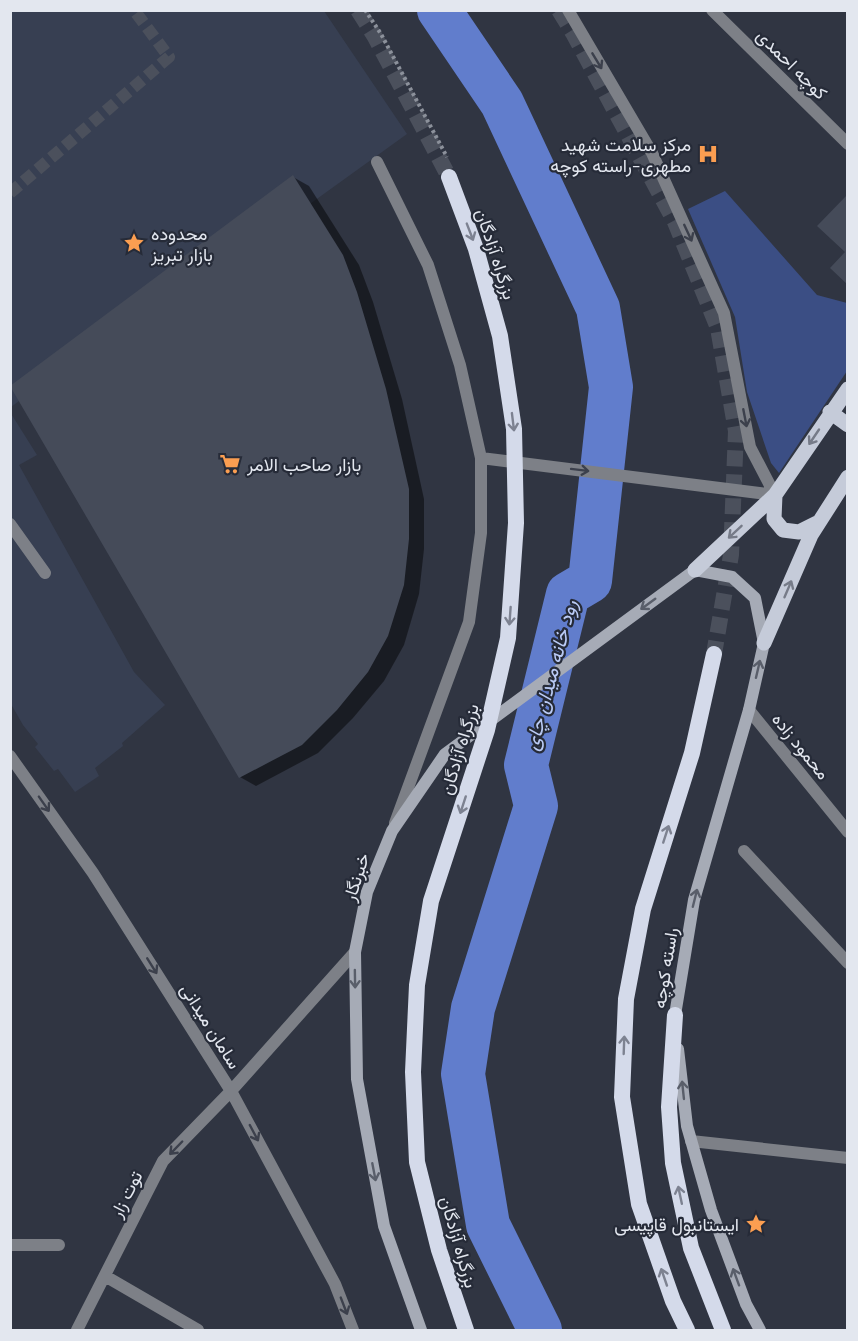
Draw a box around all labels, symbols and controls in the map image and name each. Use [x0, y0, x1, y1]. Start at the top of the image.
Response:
street label: کوچه احمدی [751, 24, 832, 105]
one-way arrow [592, 52, 604, 69]
place label: مرکز سلامت شهید مطهری-راسته کوچه [550, 133, 691, 178]
hospital icon: مرکز سلامت شهید مطهری-راسته کوچه [696, 142, 720, 166]
street label: بزرگراه آزادگان [471, 206, 521, 302]
place label: محدوده بازار تبریز [150, 222, 213, 266]
one-way arrow [465, 222, 476, 241]
one-way arrow [683, 224, 695, 242]
place icon: محدوده بازار تبریز [122, 231, 146, 255]
one-way arrow [740, 408, 751, 428]
one-way arrow [508, 411, 519, 431]
one-way arrow [808, 428, 820, 445]
supermarket icon: بازار صاحب الامر [218, 452, 242, 476]
place label: بازار صاحب الامر [246, 453, 361, 476]
one-way arrow [570, 465, 590, 476]
one-way arrow [728, 525, 743, 539]
one-way arrow [783, 580, 794, 598]
water label: رود خانه میدان چای [518, 597, 584, 754]
one-way arrow [641, 598, 657, 611]
one-way arrow [504, 606, 515, 626]
one-way arrow [753, 660, 765, 679]
street label: بزرگراه آزادگان [434, 701, 484, 797]
street label: محمود زاده [767, 708, 835, 784]
one-way arrow [457, 795, 468, 814]
one-way arrow [38, 796, 50, 812]
one-way arrow [661, 825, 672, 844]
street label: خبرنگار [337, 850, 375, 905]
one-way arrow [690, 889, 702, 908]
street label: راسته کوچه [647, 926, 684, 1010]
one-way arrow [146, 958, 159, 975]
one-way arrow [350, 968, 361, 988]
street label: سامان میدانی [176, 979, 246, 1073]
one-way arrow [618, 1036, 630, 1056]
one-way arrow [677, 1081, 688, 1101]
one-way arrow [248, 1124, 260, 1141]
one-way arrow [168, 1141, 183, 1156]
one-way arrow [369, 1162, 380, 1181]
street label: توت زار [104, 1167, 147, 1222]
one-way arrow [674, 1186, 685, 1205]
street label: بزرگراه آزادگان [435, 1194, 483, 1290]
place icon: ایستانبول قاپیسی [744, 1212, 768, 1236]
place label: ایستانبول قاپیسی [614, 1213, 739, 1237]
one-way arrow [658, 1268, 669, 1286]
one-way arrow [730, 1269, 741, 1287]
one-way arrow [339, 1296, 350, 1314]

